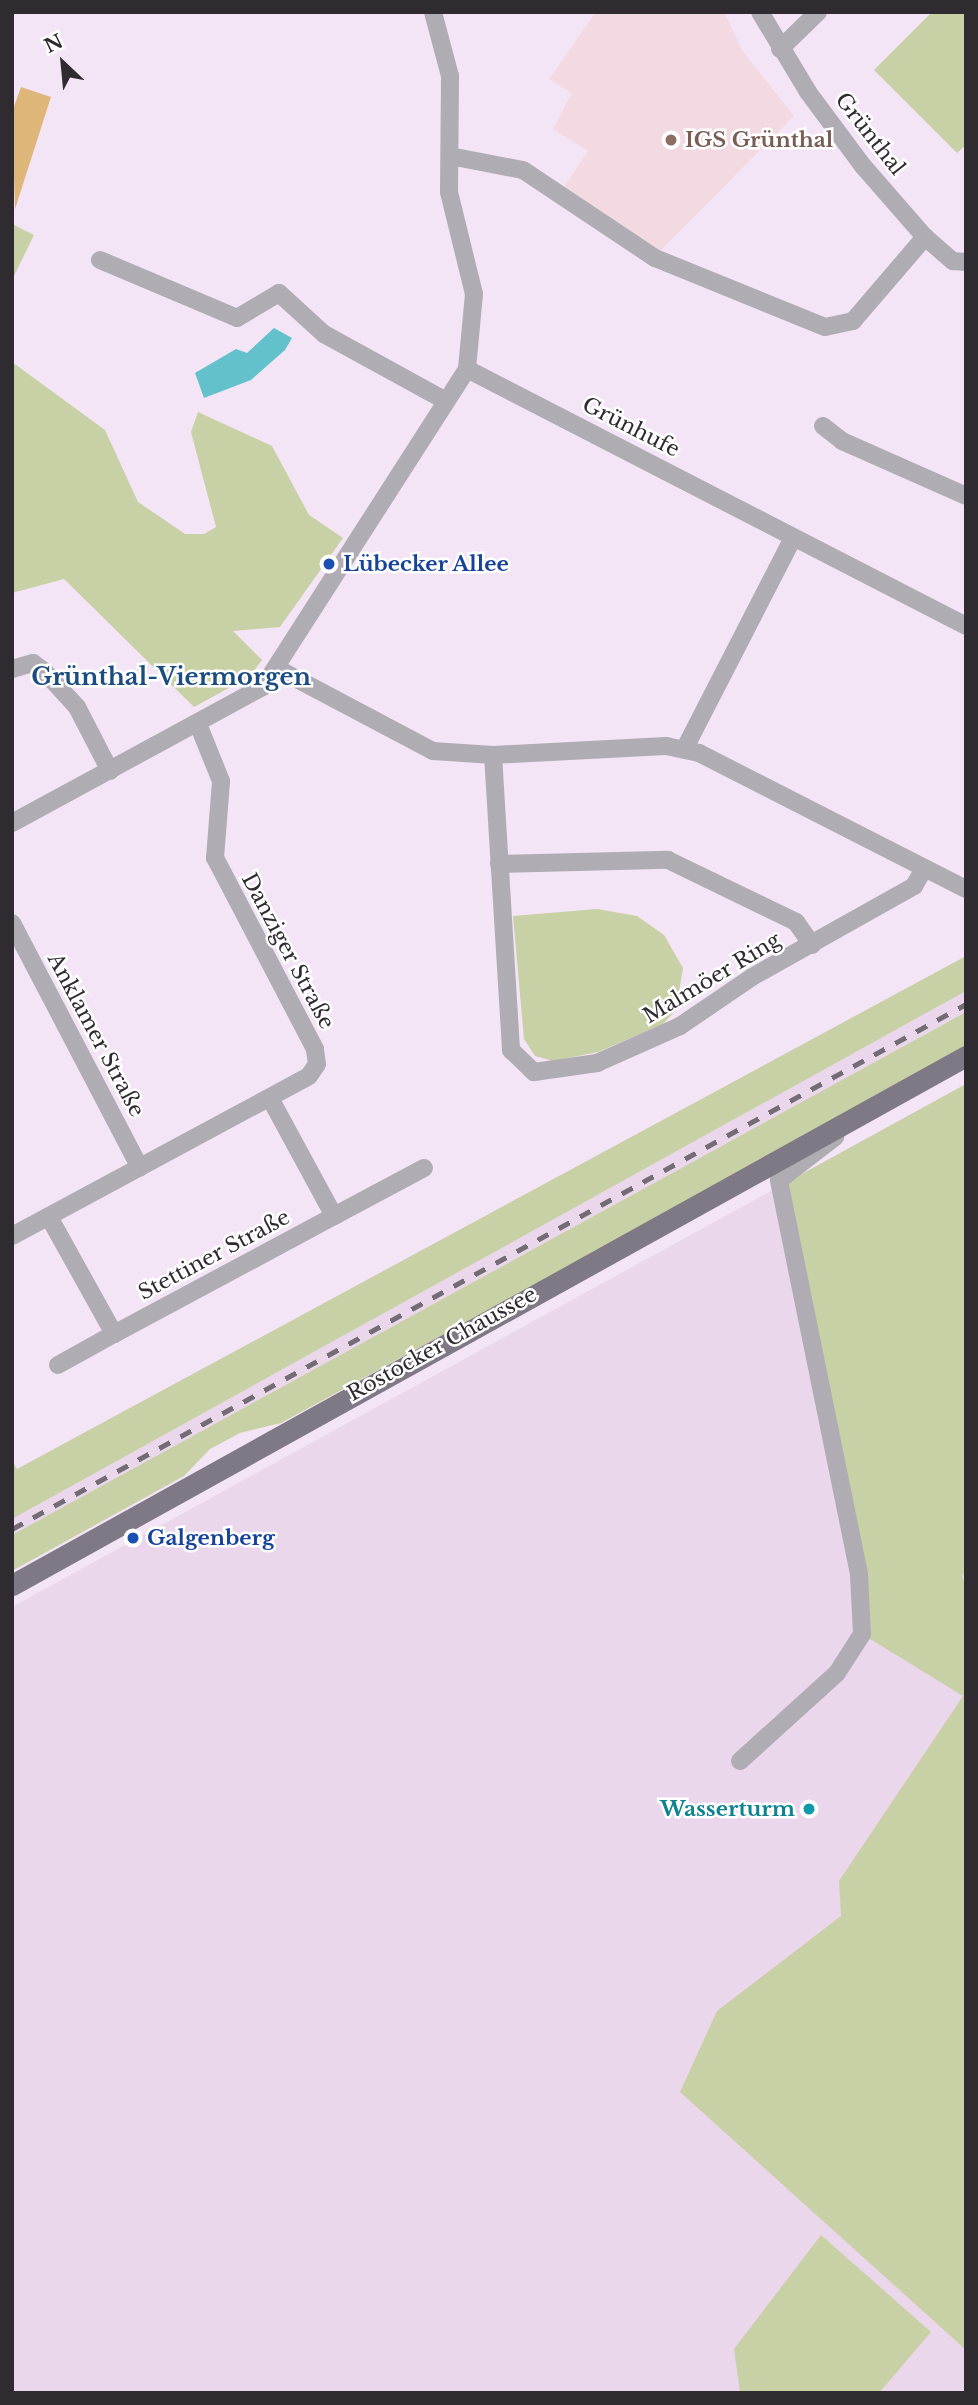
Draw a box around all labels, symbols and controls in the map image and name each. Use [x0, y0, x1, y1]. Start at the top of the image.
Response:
north arrow [28, 28, 98, 98]
text: N [41, 29, 67, 58]
street label: Grünthal [830, 88, 910, 180]
place label: IGS Grünthal [685, 127, 833, 153]
marker: IGS Grünthal [663, 132, 679, 148]
street label: Grünhufe [578, 392, 684, 462]
place label: Lübecker Allee [343, 551, 510, 577]
marker: Lübecker Allee [321, 556, 337, 572]
district label: Grünthal-Viermorgen [31, 663, 311, 691]
street label: Danziger Straße [236, 869, 340, 1033]
street label: Malmöer Ring [638, 927, 786, 1029]
street label: Anklamer Straße [42, 949, 150, 1121]
street label: Stettiner Straße [134, 1204, 294, 1306]
street label: Rostocker Chaussee [343, 1281, 541, 1407]
place label: Galgenberg [147, 1525, 275, 1551]
marker: Galgenberg [125, 1530, 141, 1546]
place label: Wasserturm [660, 1796, 795, 1822]
marker: Wasserturm [801, 1801, 817, 1817]

